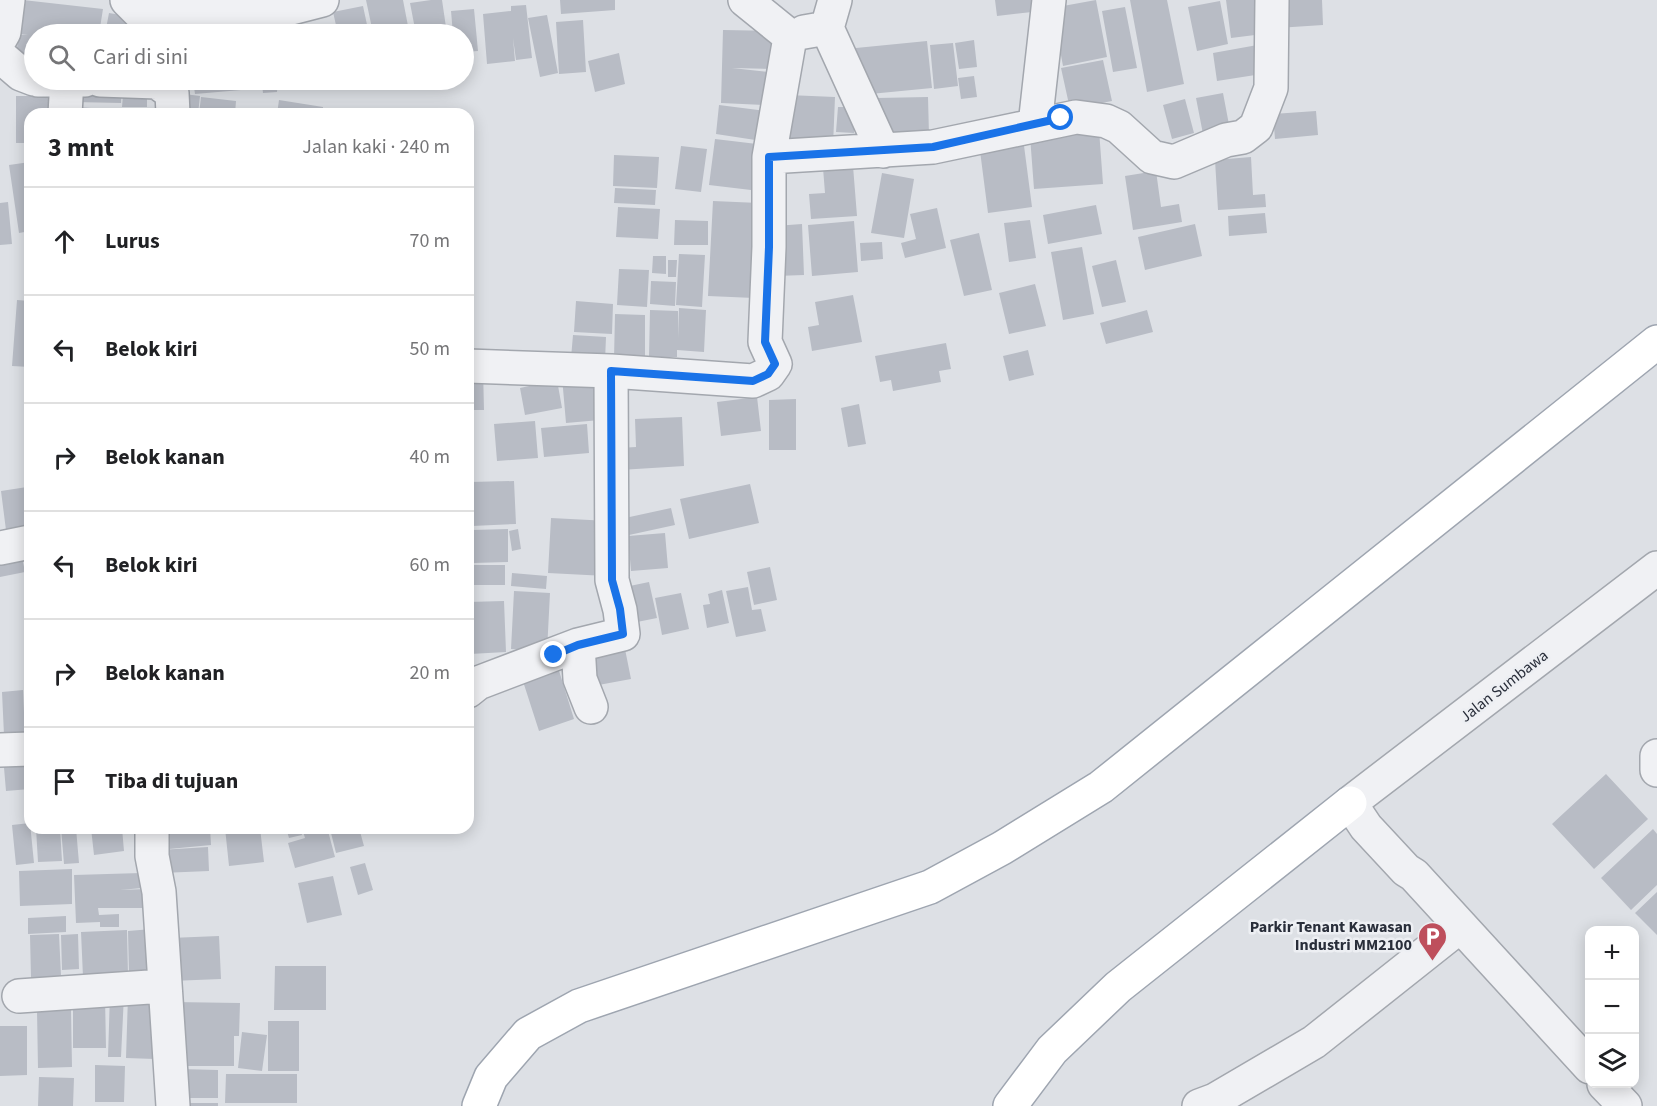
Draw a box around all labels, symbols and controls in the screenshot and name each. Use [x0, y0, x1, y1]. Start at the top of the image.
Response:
search box [24, 24, 474, 90]
icon: search [45, 41, 78, 74]
text: Cari di sini [93, 41, 188, 73]
route start [1047, 104, 1073, 130]
text: 3 mnt [48, 129, 114, 166]
text: Jalan kaki · 240 m [302, 133, 450, 161]
icon: ahead [48, 225, 81, 258]
text: Lurus [105, 225, 160, 257]
text: 70 m [410, 227, 450, 255]
icon: left [48, 333, 81, 366]
text: Belok kiri [105, 333, 198, 365]
text: 50 m [410, 335, 450, 363]
icon: right [48, 441, 81, 474]
text: Belok kanan [105, 441, 225, 473]
text: 40 m [410, 443, 450, 471]
icon: left [48, 549, 81, 582]
text: Belok kiri [105, 549, 198, 581]
text: 60 m [410, 551, 450, 579]
route end [540, 641, 566, 667]
street label: Jalan Sumbawa [1455, 645, 1553, 727]
icon: right [48, 657, 81, 690]
text: Belok kanan [105, 657, 225, 689]
text: 20 m [410, 659, 450, 687]
icon: arrive [48, 765, 81, 798]
text: Tiba di tujuan [105, 765, 238, 797]
place label: Parkir Tenant Kawasan Industri MM2100 [1250, 916, 1412, 956]
parking icon: Parkir Tenant Kawasan Industri MM2100 [1417, 920, 1449, 962]
map controls [1585, 926, 1639, 1088]
button: + [1585, 926, 1639, 980]
button: − [1585, 980, 1639, 1034]
button: layers [1585, 1034, 1639, 1088]

